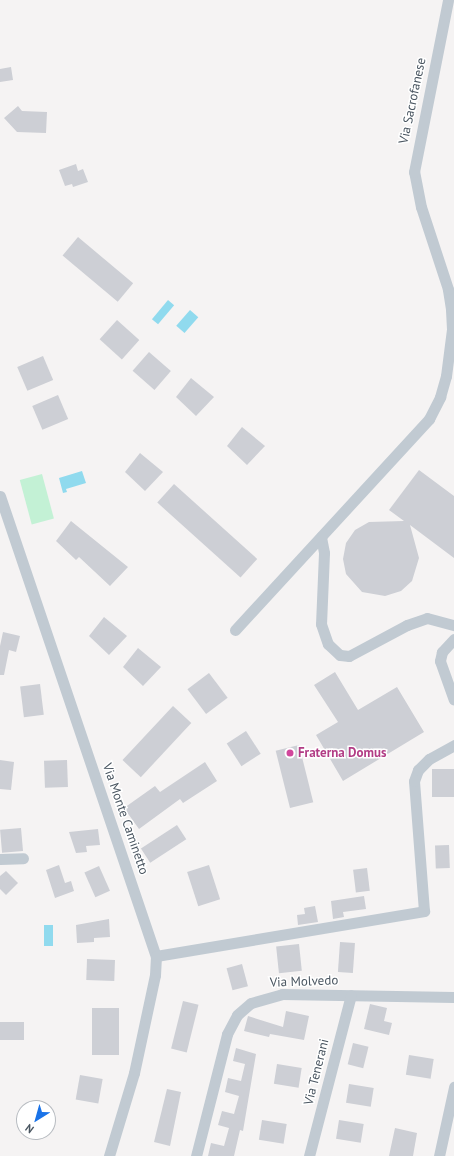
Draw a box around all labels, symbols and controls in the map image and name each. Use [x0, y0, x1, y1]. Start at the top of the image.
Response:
street label: Via Sacrofanese [396, 57, 430, 145]
place label: Fraterna Domus [298, 745, 386, 761]
marker: Fraterna Domus [285, 748, 295, 758]
street label: Via Monte Caminetto [99, 761, 151, 877]
street label: Via Molvedo [269, 973, 339, 991]
street label: Via Tenerani [301, 1037, 333, 1107]
north arrow [16, 1100, 56, 1140]
text: N [22, 1121, 36, 1137]

